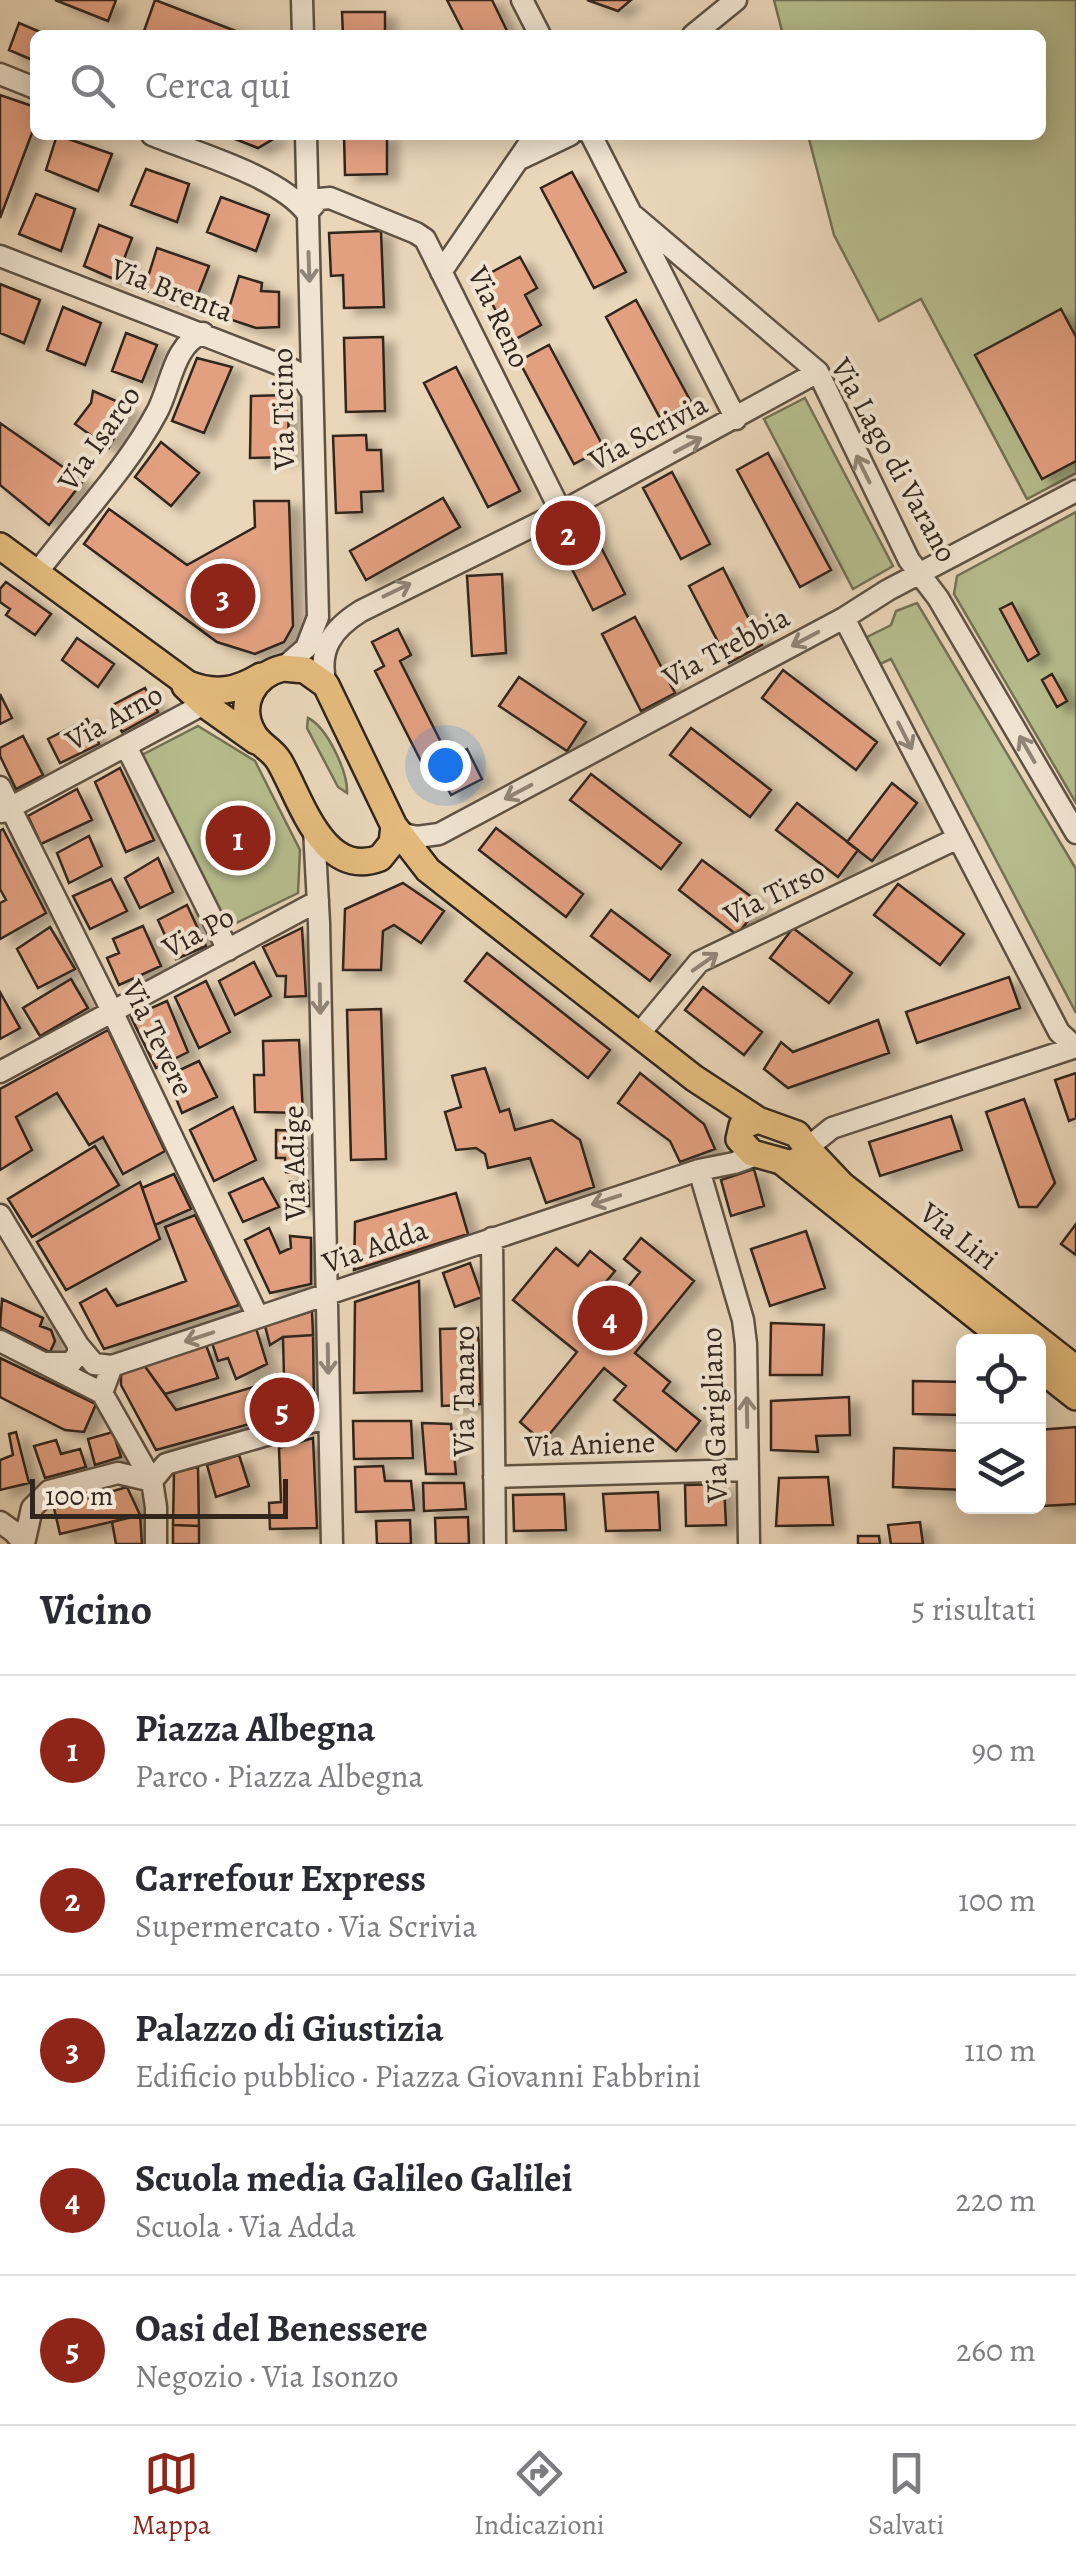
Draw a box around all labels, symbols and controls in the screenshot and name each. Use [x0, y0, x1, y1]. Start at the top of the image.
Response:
search box [30, 30, 1046, 140]
icon: search [65, 58, 120, 113]
text: Cerca qui [145, 59, 291, 111]
street label: Via Brenta [104, 248, 239, 332]
one-way arrow [299, 251, 318, 283]
street label: Via Reno [458, 259, 540, 374]
street label: Via Ticino [262, 348, 304, 471]
street label: Via Lago di Varano [821, 350, 967, 569]
street label: Via Isarco [48, 377, 150, 500]
street label: Via Scrivia [581, 384, 714, 480]
one-way arrow [672, 435, 702, 454]
one-way arrow [853, 454, 872, 484]
pin: 2 [536, 496, 600, 570]
pin: 3 [190, 558, 256, 634]
one-way arrow [382, 580, 411, 599]
street label: Via Trebbia [655, 597, 797, 698]
one-way arrow [790, 630, 820, 649]
street label: Via Arno [57, 674, 170, 760]
one-way arrow [896, 720, 915, 750]
one-way arrow [1016, 735, 1036, 764]
your location [420, 740, 471, 791]
one-way arrow [504, 783, 534, 802]
pin: 1 [206, 800, 270, 876]
street label: Via Tirso [716, 851, 831, 935]
street label: Via Po [154, 897, 241, 968]
one-way arrow [691, 952, 718, 973]
street label: Via Tevere [112, 972, 203, 1103]
one-way arrow [311, 982, 330, 1014]
street label: Via Adige [273, 1105, 315, 1222]
street label: Via Liri [911, 1192, 1006, 1279]
one-way arrow [591, 1193, 623, 1211]
street label: Via Adda [316, 1209, 433, 1283]
pin: 4 [578, 1280, 642, 1356]
street label: Via Tanaro [444, 1326, 484, 1457]
street label: Via Garigliano [691, 1327, 737, 1504]
one-way arrow [183, 1329, 215, 1347]
map controls [956, 1334, 1046, 1514]
button: locate [956, 1334, 1046, 1424]
one-way arrow [318, 1342, 338, 1374]
pin: 5 [250, 1372, 314, 1448]
one-way arrow [737, 1396, 756, 1428]
street label: Via Aniene [523, 1422, 656, 1466]
button: layers [956, 1424, 1046, 1514]
scale bar [30, 1474, 288, 1518]
text: 100 m [45, 1477, 113, 1515]
text: Vicino [40, 1581, 152, 1638]
text: 5 risultati [912, 1587, 1036, 1631]
text: Piazza Albegna [135, 1702, 375, 1754]
text: 1 [67, 1728, 78, 1772]
text: 90 m [971, 1728, 1036, 1772]
text: Parco · Piazza Albegna [135, 1754, 423, 1798]
text: Carrefour Express [135, 1852, 426, 1904]
text: 2 [65, 1878, 80, 1922]
text: 100 m [958, 1878, 1036, 1922]
text: Supermercato · Via Scrivia [135, 1904, 477, 1948]
text: Palazzo di Giustizia [135, 2002, 444, 2054]
text: 3 [66, 2028, 79, 2072]
text: 110 m [964, 2028, 1036, 2072]
text: Edificio pubblico · Piazza Giovanni Fabbrini [135, 2054, 701, 2098]
text: Scuola media Galileo Galilei [135, 2152, 573, 2204]
text: 4 [65, 2178, 80, 2222]
text: 220 m [956, 2178, 1036, 2222]
text: Scuola · Via Adda [135, 2204, 356, 2248]
text: Oasi del Benessere [135, 2302, 428, 2354]
text: 5 [66, 2328, 79, 2372]
text: 260 m [956, 2328, 1036, 2372]
text: Negozio · Via Isonzo [135, 2354, 398, 2398]
tab: Mappa [132, 2446, 211, 2544]
tab: Indicazioni [474, 2446, 605, 2544]
tab: Salvati [868, 2446, 944, 2544]

